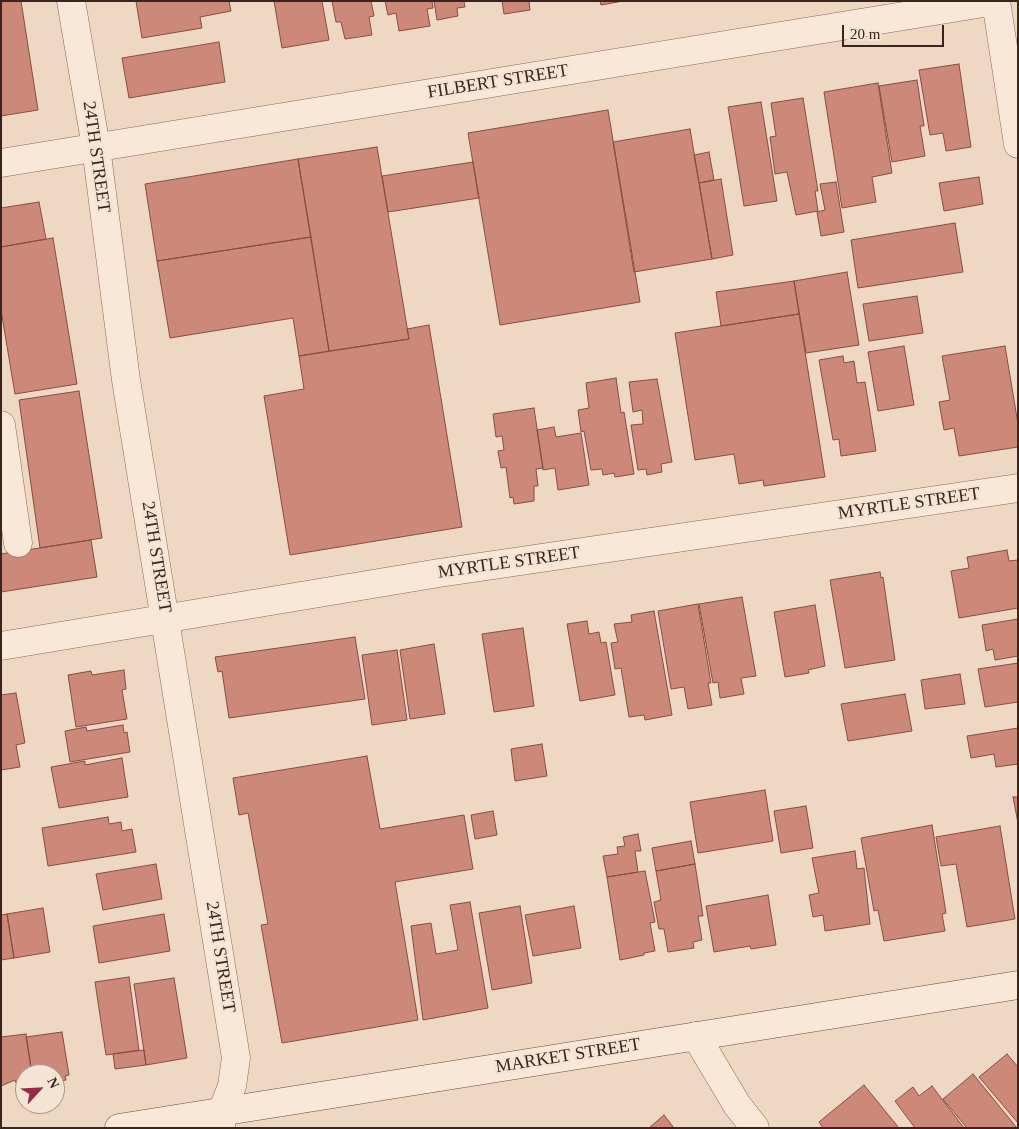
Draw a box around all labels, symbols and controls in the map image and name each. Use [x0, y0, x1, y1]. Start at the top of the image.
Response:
scale bar [844, 15, 946, 47]
text: 20 m [850, 26, 880, 42]
street label: FILBERT STREET [426, 60, 570, 104]
street label: 24TH STREET [77, 100, 115, 214]
street label: MYRTLE STREET [836, 483, 982, 525]
street label: 24TH STREET [137, 500, 175, 614]
street label: MYRTLE STREET [436, 542, 582, 584]
street label: 24TH STREET [201, 900, 239, 1014]
street label: MARKET STREET [494, 1034, 642, 1078]
north arrow [15, 1064, 65, 1114]
text: N [44, 1075, 62, 1091]

